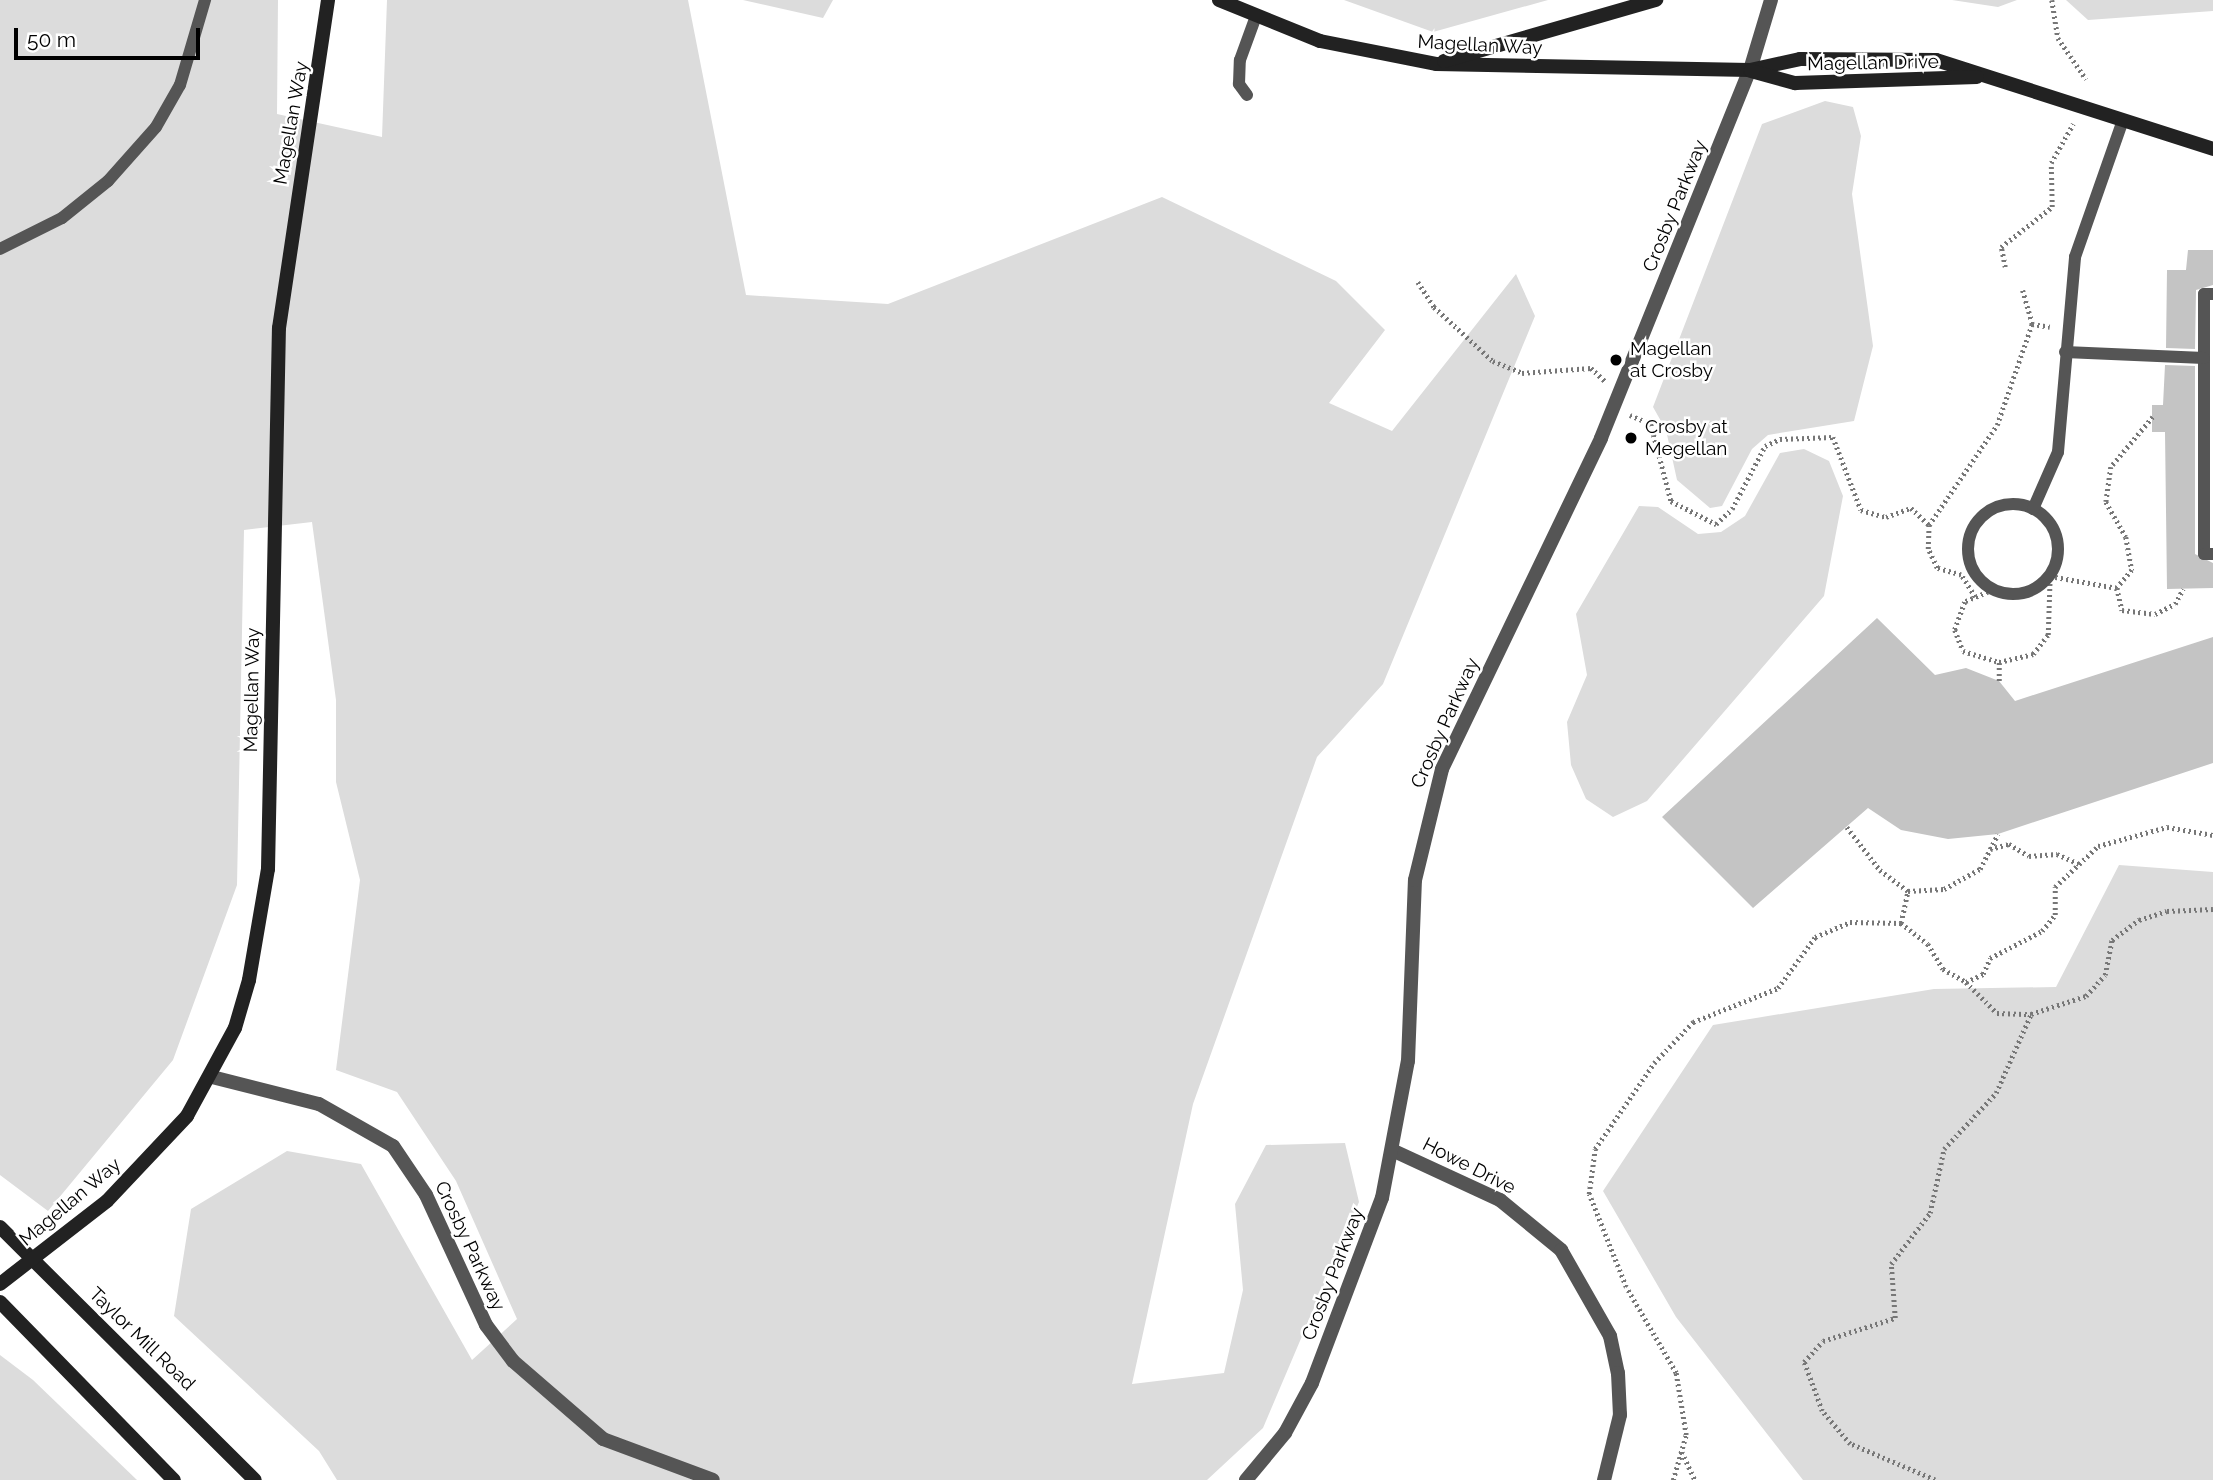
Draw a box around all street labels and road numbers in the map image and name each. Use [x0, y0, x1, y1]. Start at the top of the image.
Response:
street label: Magellan Way [1417, 30, 1543, 60]
street label: Magellan Drive [1807, 50, 1939, 76]
street label: Magellan Way [269, 59, 313, 187]
street label: Crosby Parkway [1638, 136, 1712, 276]
street label: Magellan Way [240, 627, 264, 753]
street label: Crosby Parkway [1406, 654, 1484, 792]
street label: Howe Drive [1419, 1133, 1519, 1199]
street label: Magellan Way [15, 1153, 125, 1251]
street label: Crosby Parkway [430, 1177, 510, 1315]
street label: Crosby Parkway [1297, 1204, 1369, 1344]
street label: Taylor Mill Road [84, 1282, 200, 1396]

